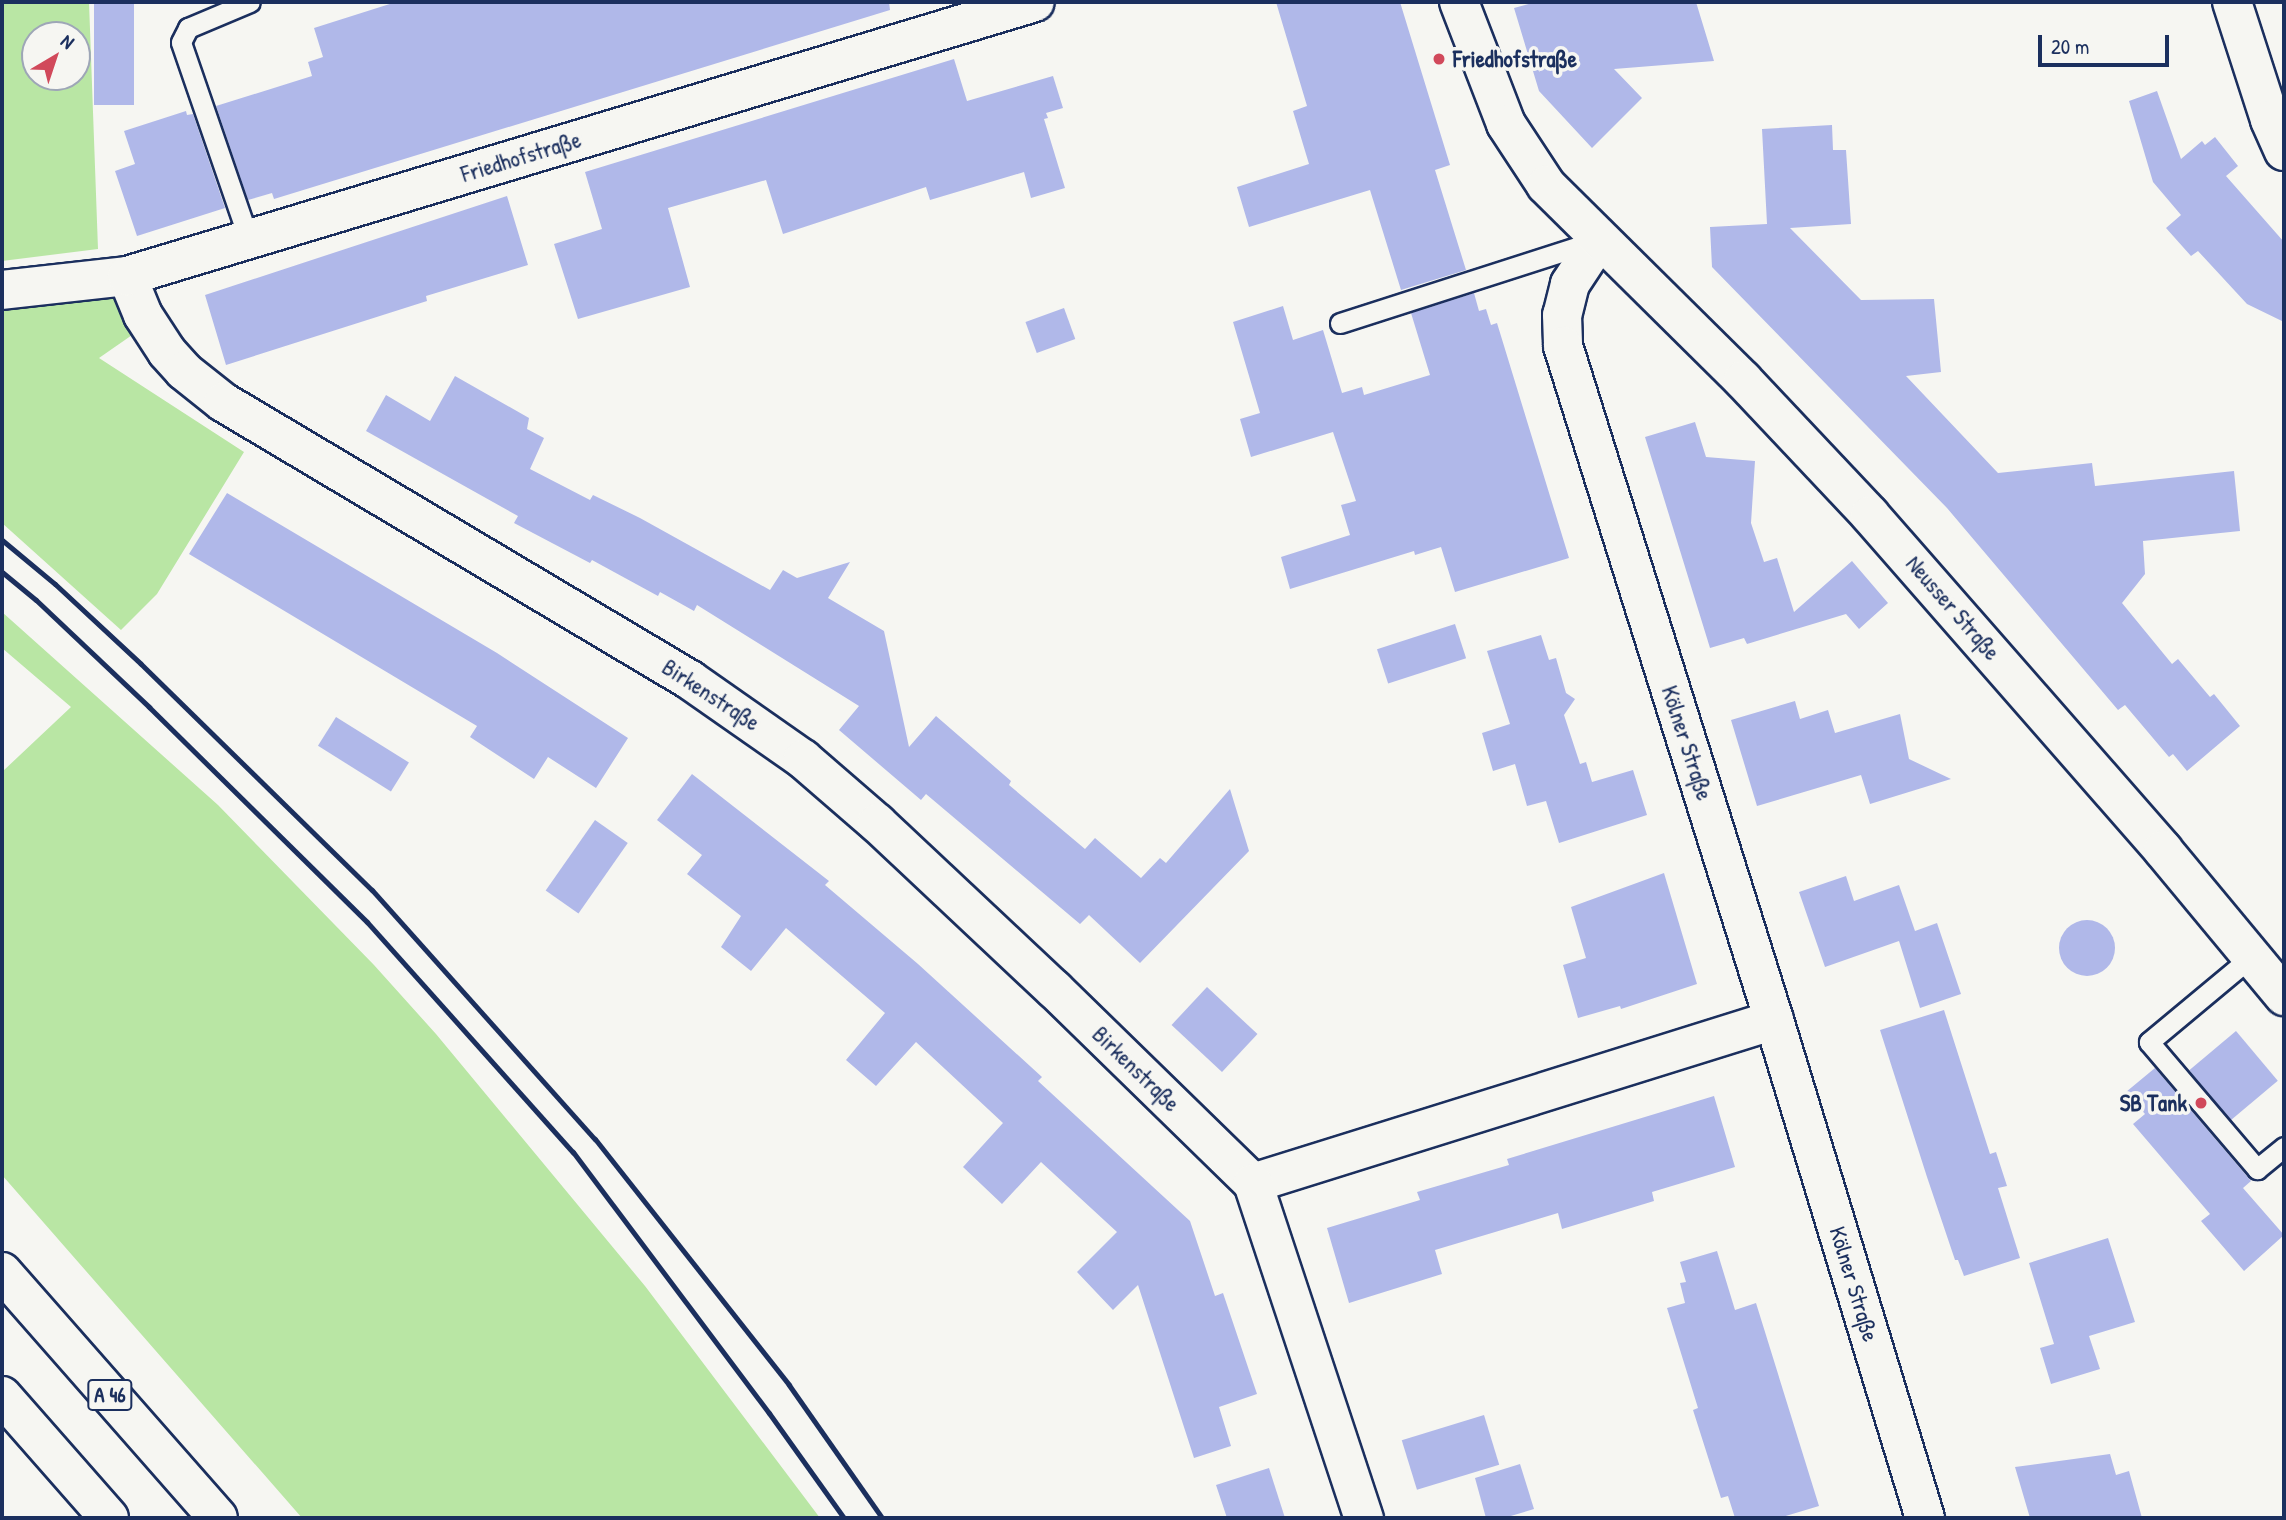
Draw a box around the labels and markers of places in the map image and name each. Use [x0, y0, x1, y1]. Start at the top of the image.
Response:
place label: Friedhofstraße [1453, 45, 1577, 73]
marker: Friedhofstraße [1431, 51, 1447, 67]
place label: SB Tank [2120, 1089, 2187, 1117]
marker: SB Tank [2193, 1095, 2209, 1111]

